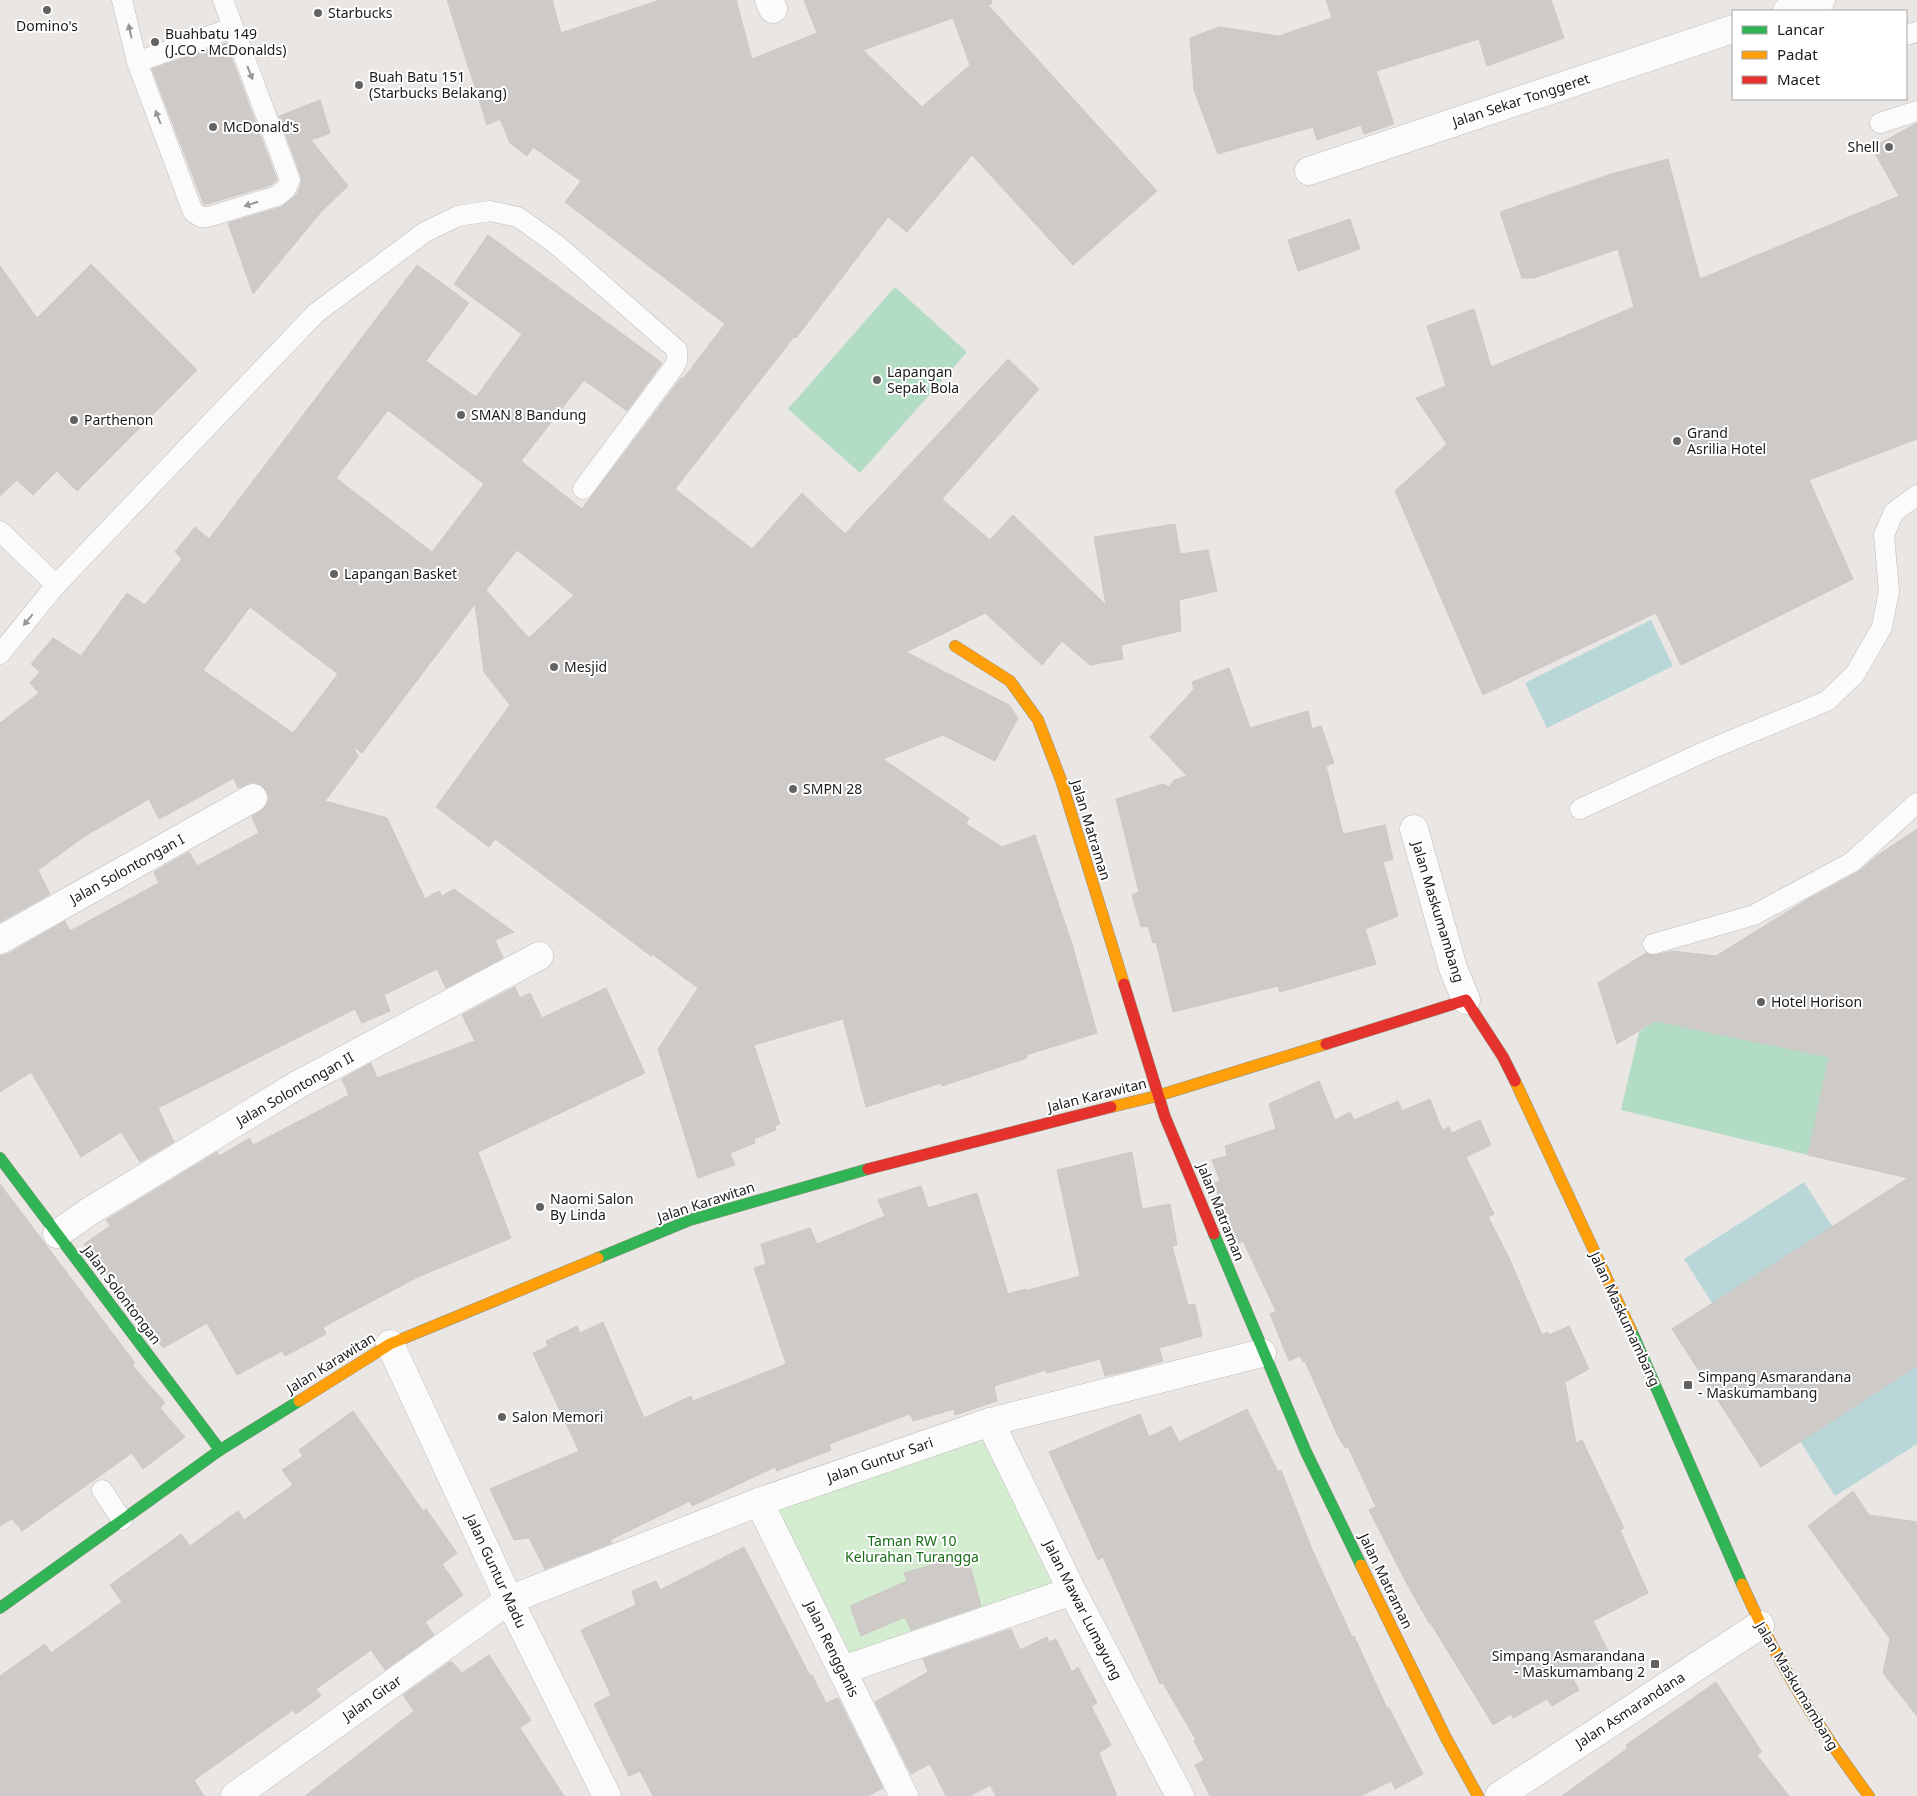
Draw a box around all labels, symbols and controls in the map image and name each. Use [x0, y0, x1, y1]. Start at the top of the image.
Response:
place label: Starbucks [328, 3, 393, 22]
marker: Domino's [41, 4, 53, 16]
marker: Starbucks [312, 7, 324, 19]
legend [1732, 10, 1907, 100]
place label: Domino's [16, 16, 78, 35]
text: Lancar [1777, 19, 1824, 39]
one-way arrow [126, 23, 134, 38]
place label: Buahbatu 149 (J.CO - McDonalds) [165, 24, 286, 59]
marker: Buahbatu 149 (J.CO - McDonalds) [149, 36, 161, 48]
text: Padat [1777, 44, 1818, 64]
one-way arrow [246, 66, 254, 80]
place label: Buah Batu 151 (Starbucks Belakang) [369, 67, 507, 102]
street label: Jalan Sekar Tonggeret [1448, 68, 1592, 131]
text: Macet [1777, 69, 1821, 89]
marker: Buah Batu 151 (Starbucks Belakang) [353, 79, 365, 91]
one-way arrow [154, 110, 161, 125]
place label: McDonald's [223, 117, 300, 136]
marker: McDonald's [207, 121, 219, 133]
place label: Shell [1848, 137, 1879, 156]
marker: Shell [1883, 141, 1895, 153]
one-way arrow [244, 201, 259, 208]
place label: Lapangan Sepak Bola [887, 362, 959, 397]
marker: Lapangan Sepak Bola [871, 374, 883, 386]
place label: SMAN 8 Bandung [471, 405, 586, 424]
marker: SMAN 8 Bandung [455, 409, 467, 421]
place label: Parthenon [84, 410, 153, 429]
marker: Parthenon [68, 414, 80, 426]
place label: Grand Asrilia Hotel [1687, 423, 1766, 458]
marker: Grand Asrilia Hotel [1671, 435, 1683, 447]
place label: Lapangan Basket [344, 564, 457, 583]
marker: Lapangan Basket [328, 568, 340, 580]
one-way arrow [23, 613, 33, 627]
place label: Mesjid [564, 657, 607, 676]
marker: Mesjid [548, 661, 560, 673]
street label: Jalan Matraman [1067, 775, 1116, 882]
place label: SMPN 28 [803, 779, 862, 798]
marker: SMPN 28 [787, 783, 799, 795]
street label: Jalan Solontongan I [64, 829, 188, 909]
street label: Jalan Maskumambang [1407, 837, 1469, 985]
place label: Hotel Horison [1771, 992, 1862, 1011]
marker: Hotel Horison [1755, 996, 1767, 1008]
street label: Jalan Solontongan II [231, 1047, 357, 1131]
street label: Jalan Karawitan [1043, 1073, 1148, 1116]
street label: Jalan Matraman [1192, 1158, 1250, 1264]
street label: Jalan Karawitan [653, 1177, 757, 1227]
place label: Naomi Salon By Linda [550, 1189, 634, 1224]
marker: Naomi Salon By Linda [534, 1201, 546, 1213]
street label: Jalan Solontongan [78, 1240, 166, 1348]
street label: Jalan Maskumambang [1585, 1247, 1665, 1389]
street label: Jalan Karawitan [281, 1328, 379, 1399]
place label: Simpang Asmarandana - Maskumambang [1698, 1367, 1851, 1402]
marker: Simpang Asmarandana - Maskumambang [1682, 1379, 1694, 1391]
place label: Salon Memori [512, 1407, 603, 1426]
marker: Salon Memori [496, 1411, 508, 1423]
street label: Jalan Guntur Sari [822, 1432, 935, 1487]
street label: Jalan Guntur Madu [461, 1509, 531, 1631]
street label: Jalan Matraman [1354, 1528, 1418, 1632]
park label: Taman RW 10 Kelurahan Turangga [845, 1531, 979, 1566]
street label: Jalan Mawar Lumayung [1039, 1535, 1127, 1683]
street label: Jalan Rengganis [800, 1596, 864, 1700]
street label: Jalan Maskumambang [1751, 1616, 1843, 1753]
place label: Simpang Asmarandana - Maskumambang 2 [1492, 1646, 1645, 1681]
marker: Simpang Asmarandana - Maskumambang 2 [1649, 1658, 1661, 1670]
street label: Jalan Asmarandana [1570, 1667, 1688, 1753]
street label: Jalan Gitar [337, 1670, 405, 1726]

